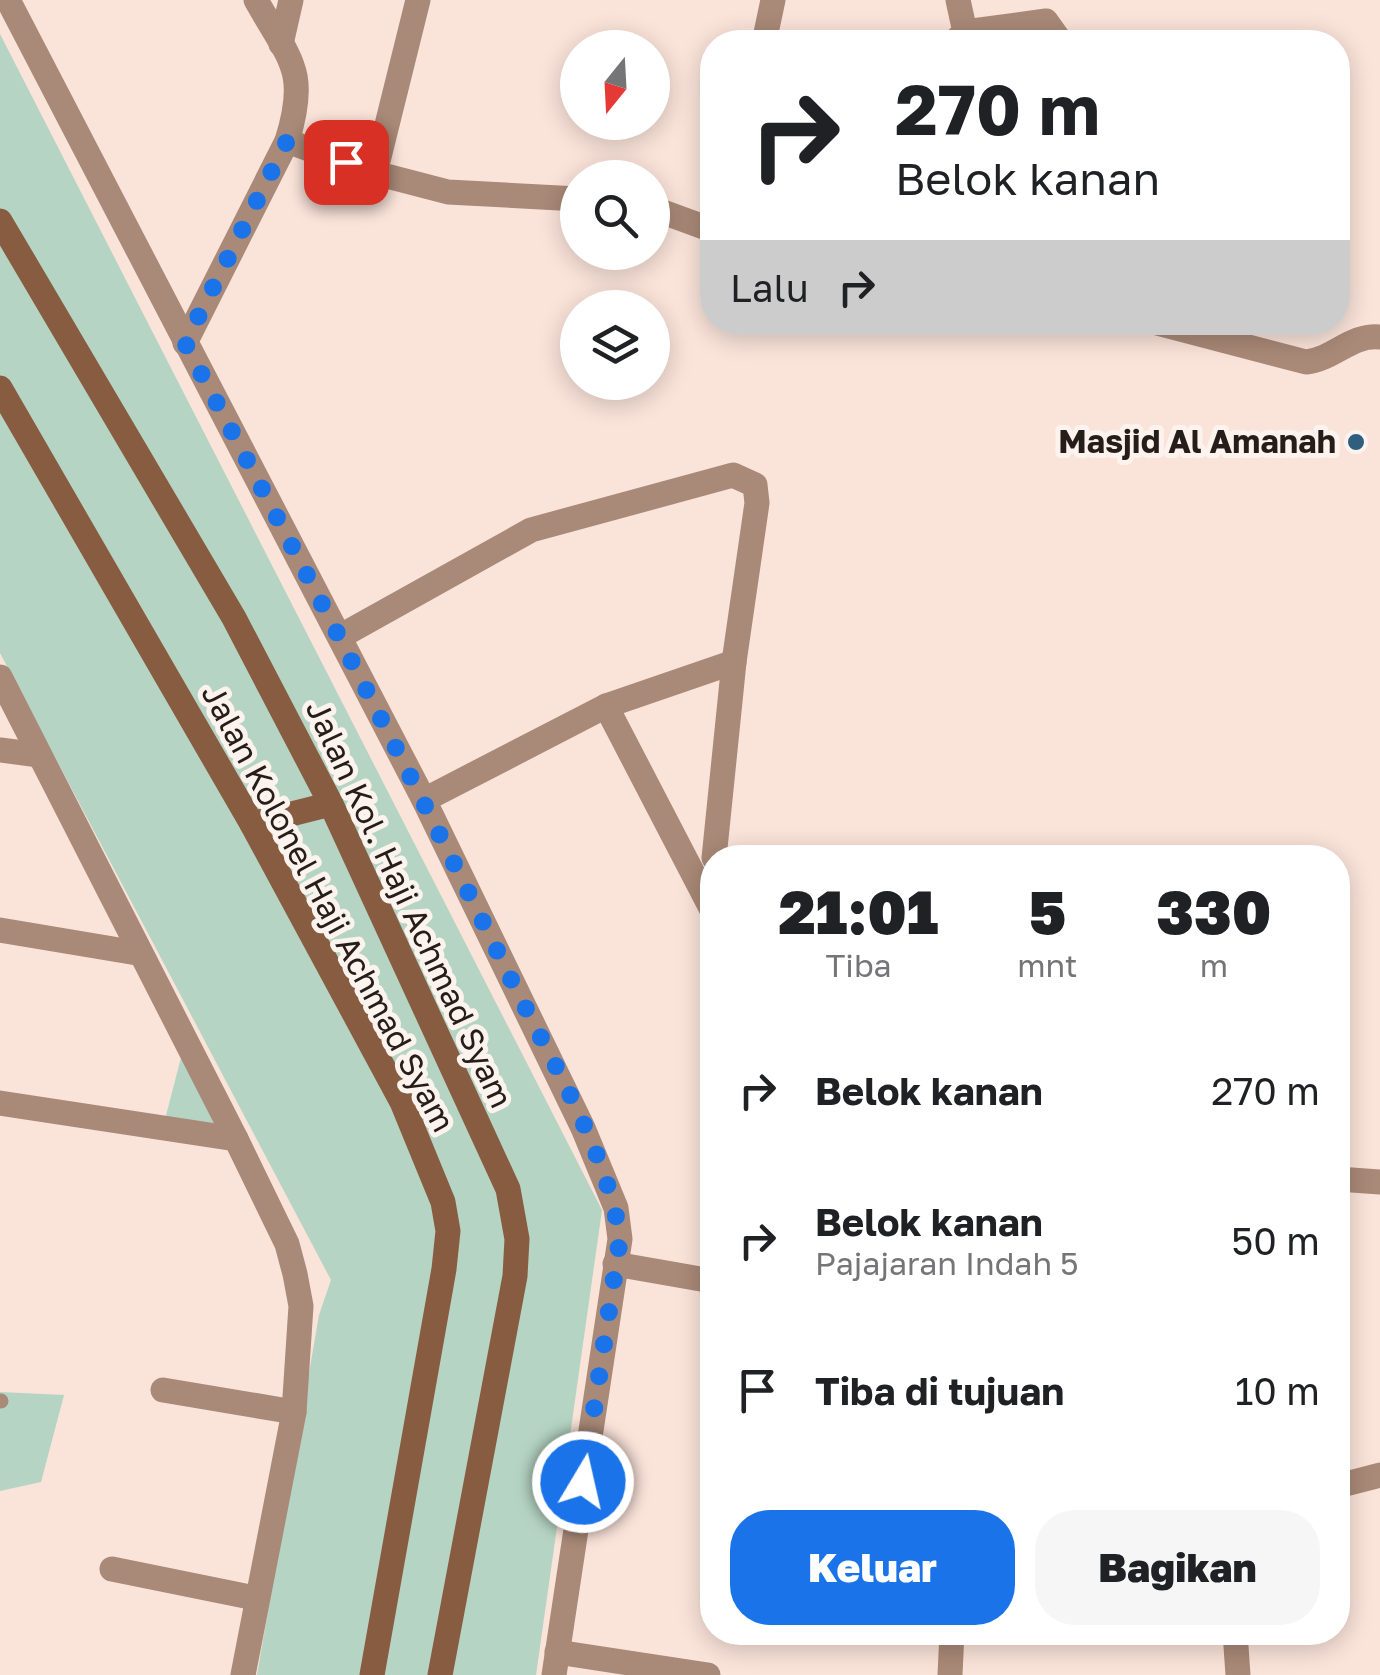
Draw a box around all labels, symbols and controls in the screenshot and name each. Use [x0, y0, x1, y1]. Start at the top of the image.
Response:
north arrow [560, 30, 670, 140]
map controls [560, 30, 670, 400]
text: 270 m [895, 66, 1100, 150]
icon: right [730, 70, 860, 200]
pin [304, 120, 389, 205]
icon: arrive [319, 135, 374, 190]
text: Belok kanan [895, 151, 1160, 205]
button: search [560, 160, 670, 270]
icon: right [829, 260, 884, 315]
text: Lalu [730, 265, 809, 310]
button: layers [560, 290, 670, 400]
place label: Masjid Al Amanah [1058, 422, 1336, 460]
marker: Masjid Al Amanah [1345, 431, 1367, 453]
street label: Jalan Kolonel Haji Achmad Syam [194, 677, 463, 1138]
street label: Jalan Kol. Haji Achmad Syam [299, 694, 521, 1113]
text: 21:01 [779, 875, 939, 947]
text: 5 [1028, 875, 1066, 947]
text: 330 [1156, 875, 1271, 947]
text: Tiba [825, 946, 892, 984]
text: mnt [1017, 946, 1078, 984]
text: m [1200, 946, 1228, 984]
icon: right [730, 1063, 785, 1118]
text: Belok kanan [815, 1068, 1043, 1113]
text: 270 m [1211, 1068, 1320, 1113]
text: Belok kanan [815, 1199, 1043, 1244]
icon: right [730, 1213, 785, 1268]
text: 50 m [1231, 1218, 1320, 1263]
text: Pajajaran Indah 5 [815, 1244, 1079, 1282]
icon: arrive [730, 1363, 785, 1418]
text: Tiba di tujuan [815, 1368, 1064, 1413]
text: 10 m [1235, 1368, 1320, 1413]
position arrow [531, 1430, 635, 1534]
button: Keluar [730, 1510, 1015, 1625]
button: Bagikan [1035, 1510, 1320, 1625]

